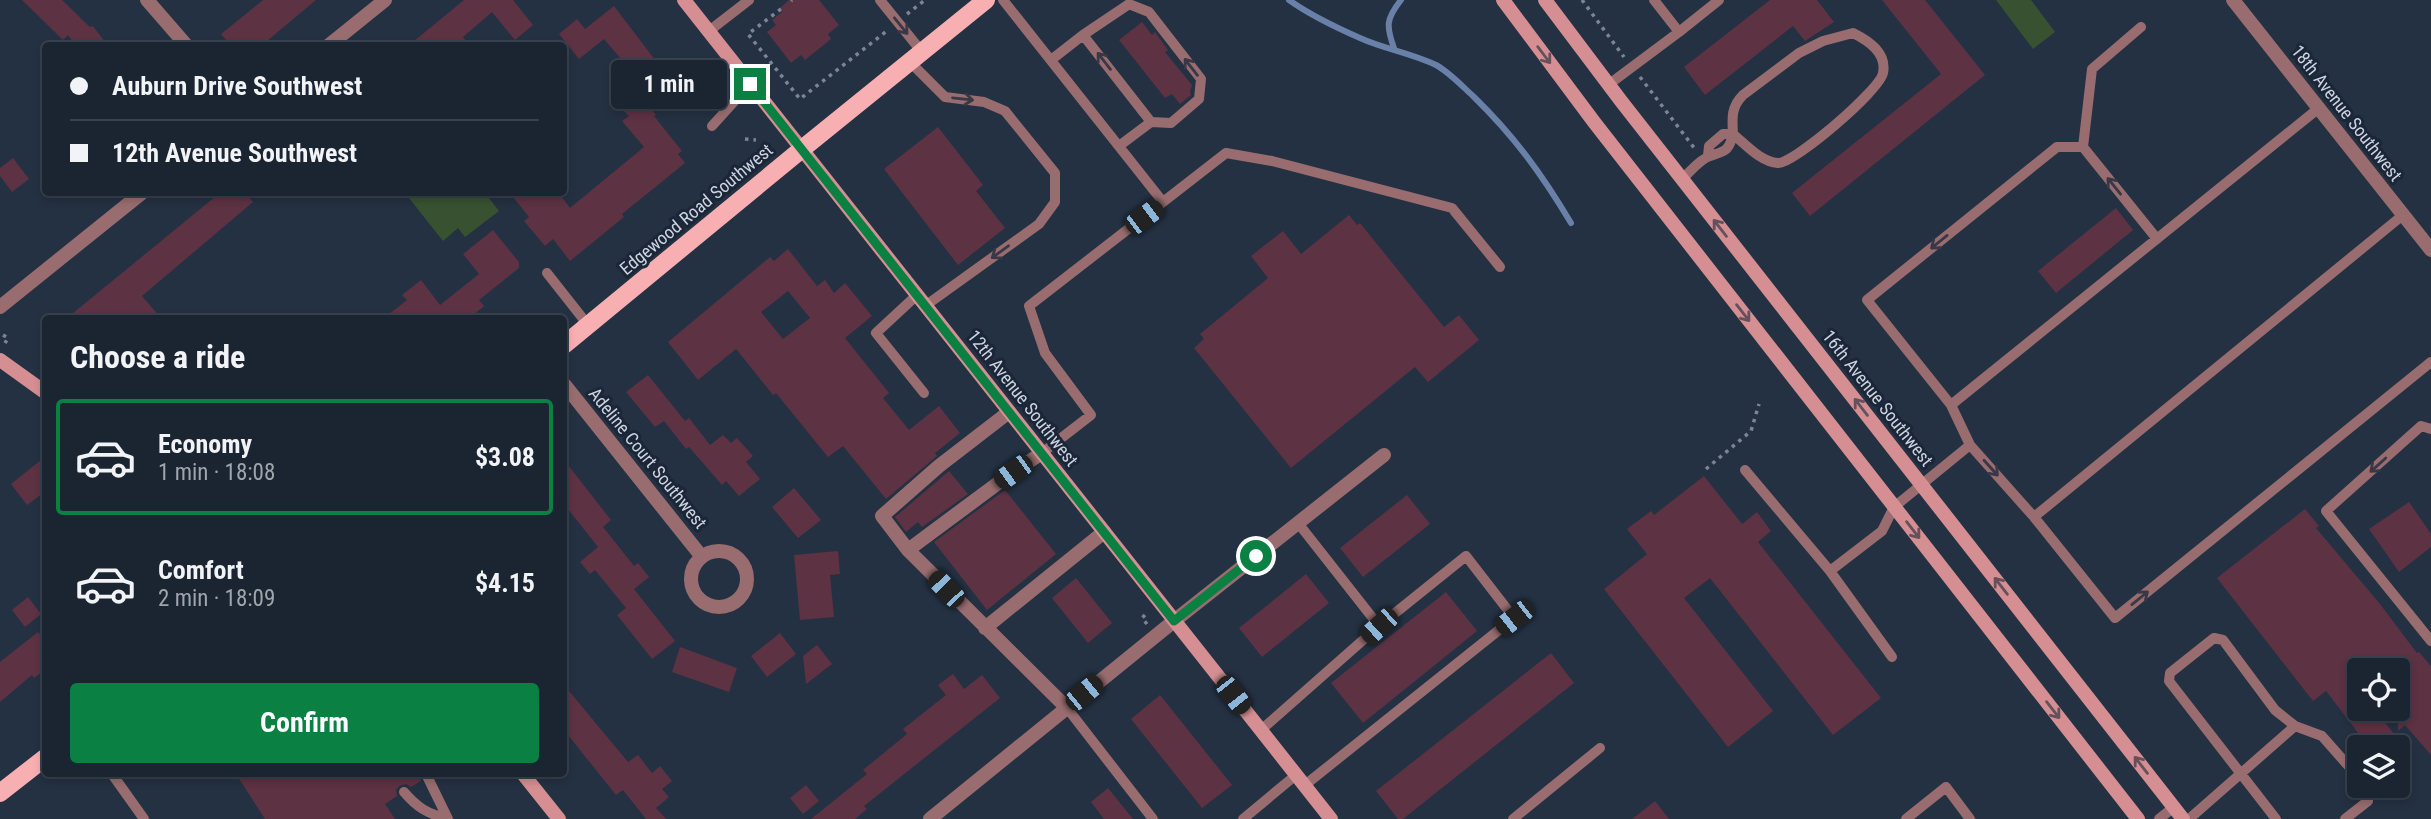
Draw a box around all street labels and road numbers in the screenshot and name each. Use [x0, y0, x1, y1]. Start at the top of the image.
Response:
street label: 18th Avenue Southwest [2287, 41, 2407, 185]
street label: Edgewood Road Southwest [615, 139, 777, 279]
street label: 12th Avenue Southwest [963, 326, 1083, 470]
street label: 16th Avenue Southwest [1818, 326, 1938, 470]
street label: Adeline Court Southwest [585, 383, 711, 533]

